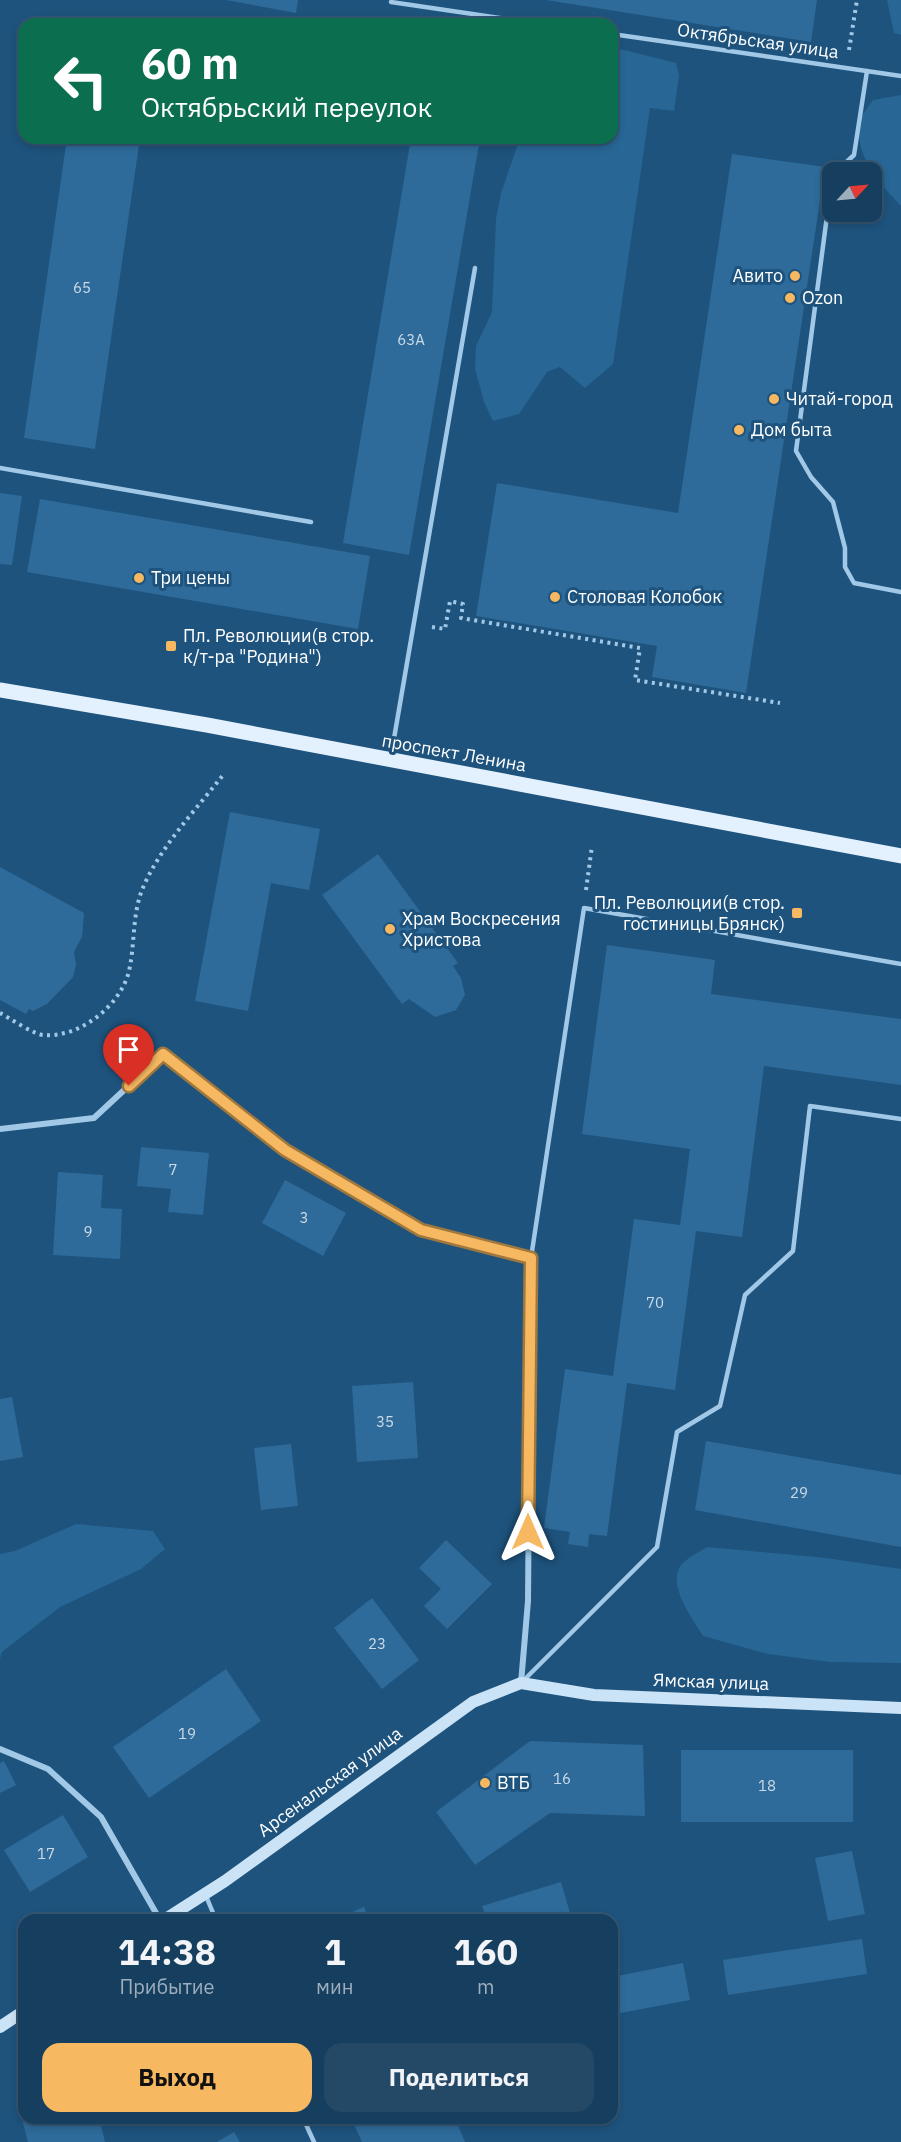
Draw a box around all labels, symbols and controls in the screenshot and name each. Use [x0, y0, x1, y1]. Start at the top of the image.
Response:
street label: Октябрьская улица [676, 18, 841, 63]
text: 60 m [141, 36, 239, 91]
icon: left [42, 42, 120, 120]
text: Октябрьский переулок [141, 89, 432, 124]
north arrow [822, 162, 882, 222]
map controls [822, 162, 882, 222]
place label: Авито [732, 264, 783, 287]
marker: Авито [788, 269, 802, 283]
house number: 65 [73, 278, 91, 297]
place label: Ozon [802, 286, 843, 309]
marker: Ozon [783, 291, 797, 305]
house number: 63А [397, 330, 425, 349]
place label: Читай-город [786, 387, 893, 410]
marker: Читай-город [767, 392, 781, 406]
place label: Дом быта [751, 418, 832, 441]
marker: Дом быта [732, 423, 746, 437]
place label: Три цены [151, 566, 230, 589]
marker: Три цены [132, 571, 146, 585]
place label: Столовая Колобок [567, 585, 722, 608]
marker: Столовая Колобок [548, 590, 562, 604]
place label: Пл. Революции(в стор. к/т-ра "Родина") [183, 624, 374, 668]
marker: Пл. Революции(в стор. к/т-ра "Родина") [164, 639, 178, 653]
street label: проспект Ленина [380, 728, 528, 777]
place label: Пл. Революции(в стор. гостиницы Брянск) [594, 891, 785, 935]
marker: Пл. Революции(в стор. гостиницы Брянск) [790, 906, 804, 920]
place label: Храм Воскресения Христова [402, 907, 561, 951]
marker: Храм Воскресения Христова [383, 922, 397, 936]
pin [103, 1024, 154, 1086]
icon: arrive [112, 1033, 145, 1066]
house number: 7 [168, 1160, 178, 1179]
house number: 3 [299, 1208, 309, 1227]
house number: 9 [83, 1222, 93, 1241]
house number: 70 [646, 1293, 664, 1312]
house number: 35 [376, 1412, 394, 1431]
house number: 29 [790, 1483, 808, 1502]
position arrow [496, 1500, 560, 1564]
house number: 23 [368, 1634, 386, 1653]
street label: Ямская улица [653, 1668, 770, 1695]
street label: Арсенальская улица [253, 1721, 407, 1842]
house number: 19 [178, 1724, 196, 1743]
house number: 16 [553, 1769, 571, 1788]
place label: ВТБ [497, 1771, 530, 1794]
marker: ВТБ [478, 1776, 492, 1790]
house number: 18 [758, 1776, 776, 1795]
house number: 17 [37, 1844, 55, 1863]
text: 14:38 [118, 1928, 216, 1975]
text: 1 [324, 1928, 346, 1975]
text: 160 [453, 1928, 518, 1975]
text: Прибытие [119, 1973, 215, 2000]
text: мин [316, 1973, 353, 2000]
text: m [477, 1973, 494, 2000]
button: Выход [42, 2043, 312, 2112]
button: Поделиться [324, 2043, 594, 2112]

